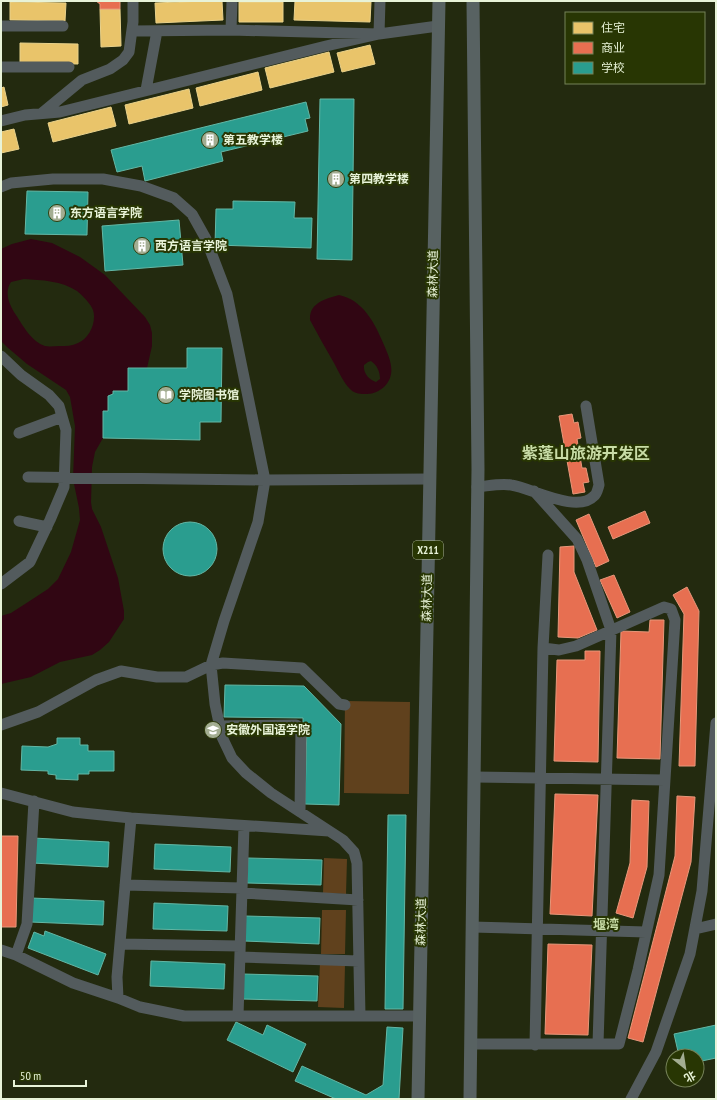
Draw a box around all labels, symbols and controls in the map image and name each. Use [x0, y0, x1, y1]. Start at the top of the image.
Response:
legend [565, 12, 705, 84]
text: 住宅 [601, 20, 625, 35]
text: 商业 [601, 40, 625, 55]
text: 学校 [601, 60, 625, 75]
building icon: 第五教学楼 [200, 130, 220, 150]
place label: 第五教学楼 [223, 132, 283, 147]
building icon: 第四教学楼 [326, 169, 346, 189]
place label: 第四教学楼 [349, 171, 409, 186]
building icon: 东方语言学院 [47, 203, 67, 223]
place label: 东方语言学院 [70, 205, 142, 220]
building icon: 西方语言学院 [132, 236, 152, 256]
place label: 西方语言学院 [155, 238, 227, 253]
street label: 森林大道 [425, 250, 440, 298]
library icon: 学院图书馆 [156, 385, 176, 405]
place label: 学院图书馆 [179, 387, 239, 402]
district label: 紫蓬山旅游开发区 [522, 443, 650, 463]
road number: X211 [413, 541, 443, 559]
street label: 森林大道 [419, 574, 434, 622]
school or university icon: 安徽外国语学院 [203, 720, 223, 740]
place label: 安徽外国语学院 [226, 722, 310, 737]
street label: 森林大道 [413, 898, 428, 946]
district label: 堰湾 [593, 916, 619, 933]
north arrow [665, 1048, 705, 1088]
scale bar [14, 1062, 86, 1088]
text: 50 m [20, 1068, 41, 1083]
text: 北 [682, 1068, 698, 1085]

